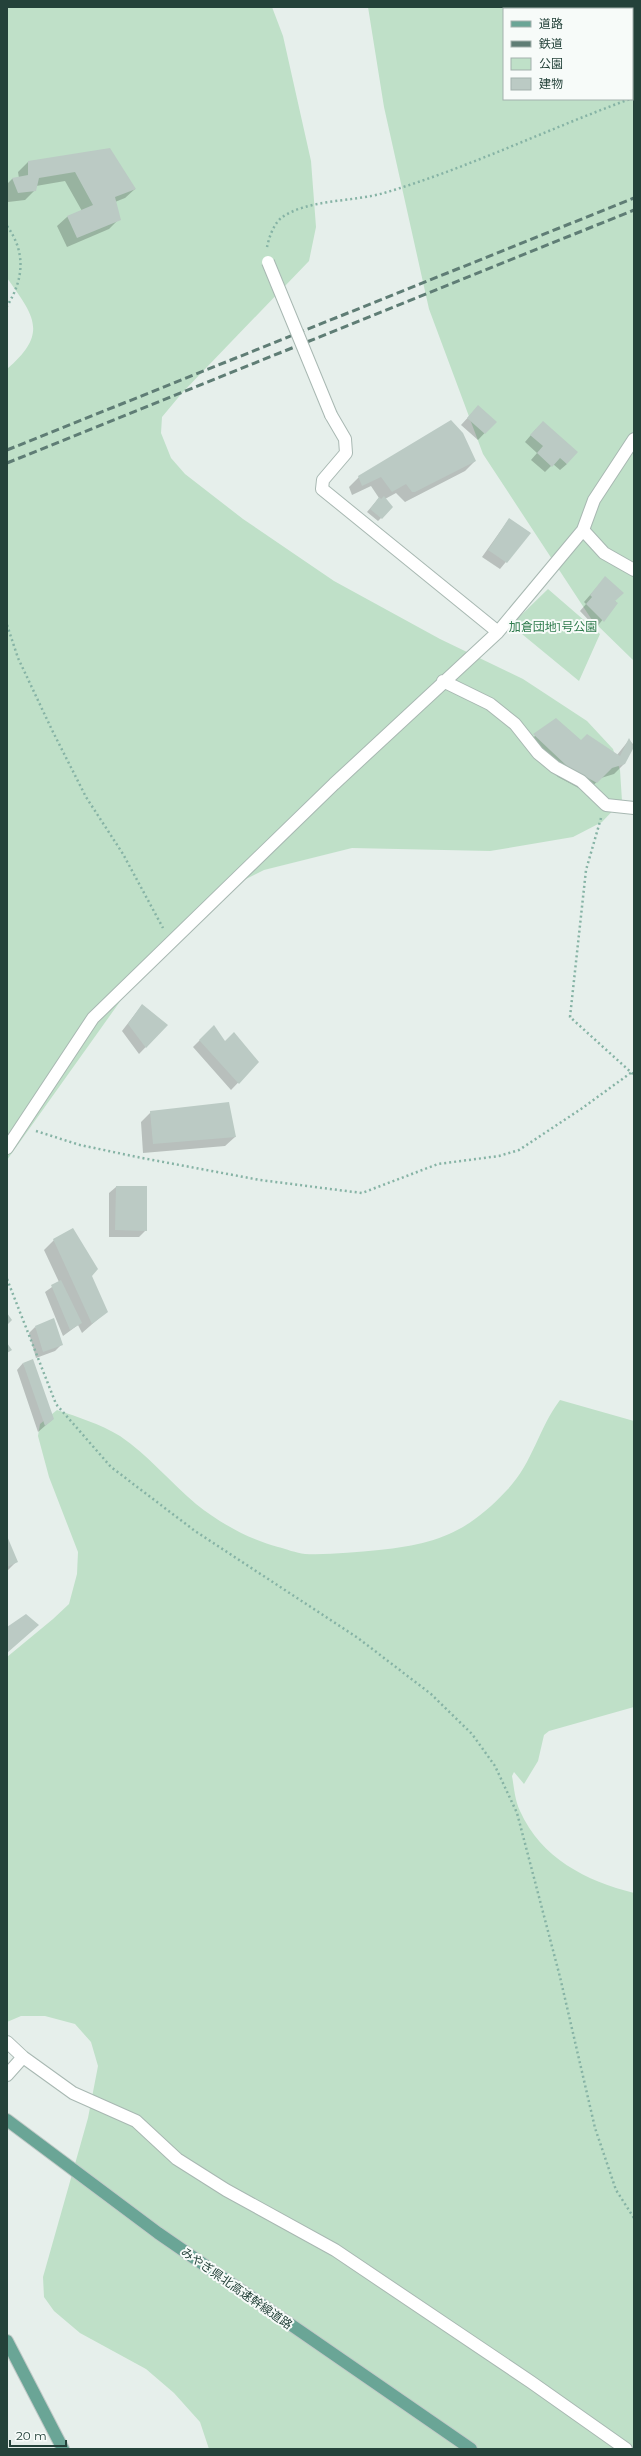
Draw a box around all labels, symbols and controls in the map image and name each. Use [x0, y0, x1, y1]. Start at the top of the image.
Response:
legend [503, 8, 633, 100]
text: 道路 [539, 16, 563, 31]
text: 鉄道 [539, 36, 563, 51]
text: 公園 [539, 56, 563, 71]
text: 建物 [539, 76, 563, 91]
park label: 加倉団地1号公園 [509, 619, 597, 634]
street label: みやぎ県北高速幹線道路 [179, 2244, 295, 2332]
scale bar [10, 2422, 66, 2448]
text: 20 m [16, 2428, 47, 2443]

